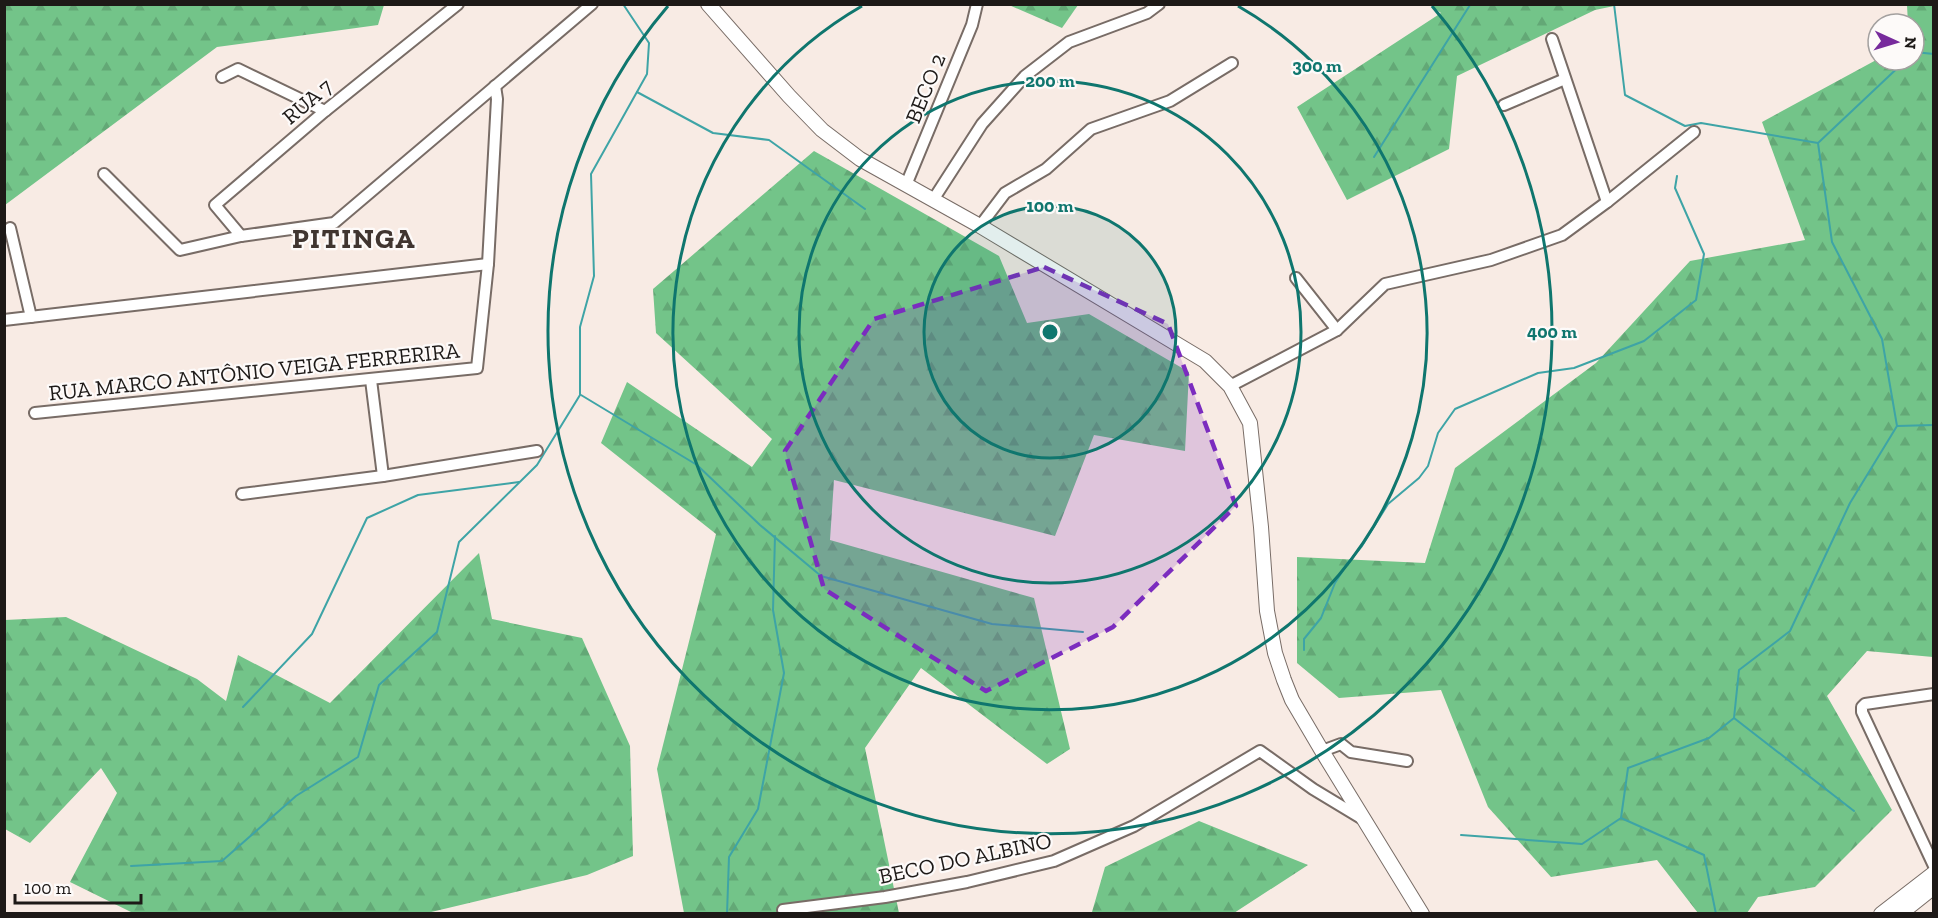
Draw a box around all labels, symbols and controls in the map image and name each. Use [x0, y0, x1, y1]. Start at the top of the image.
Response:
north arrow [1866, 12, 1926, 72]
text: N [1901, 36, 1920, 50]
street label: BECO 2 [899, 49, 952, 127]
text: 300 m [1292, 55, 1342, 77]
text: 200 m [1025, 70, 1075, 92]
street label: RUA 7 [277, 72, 338, 130]
text: 100 m [1026, 195, 1074, 217]
district label: PITINGA [292, 222, 416, 255]
text: 400 m [1527, 321, 1577, 343]
centre of rings [1040, 322, 1060, 342]
street label: RUA MARCO ANTÔNIO VEIGA FERRERIRA [47, 336, 461, 406]
street label: BECO DO ALBINO [876, 827, 1054, 890]
scale bar [15, 867, 141, 905]
text: 100 m [24, 877, 72, 899]

